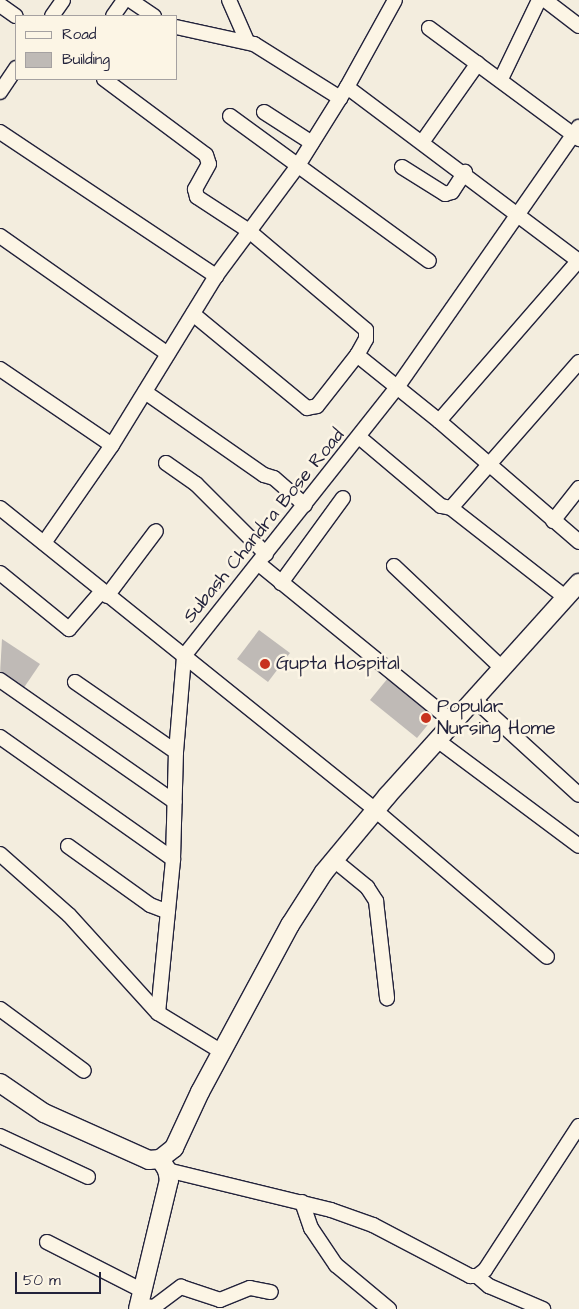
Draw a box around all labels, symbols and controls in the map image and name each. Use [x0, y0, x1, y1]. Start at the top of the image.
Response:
legend [15, 15, 178, 80]
text: Road [62, 24, 96, 45]
text: Building [62, 49, 110, 70]
street label: Subash Chandra Bose Road [179, 424, 349, 628]
place label: Gupta Hospital [276, 653, 400, 675]
marker: Gupta Hospital [258, 657, 272, 671]
place label: Popular Nursing Home [437, 696, 556, 740]
marker: Popular Nursing Home [419, 711, 433, 725]
scale bar [18, 1262, 104, 1294]
text: 50 m [23, 1270, 61, 1291]

